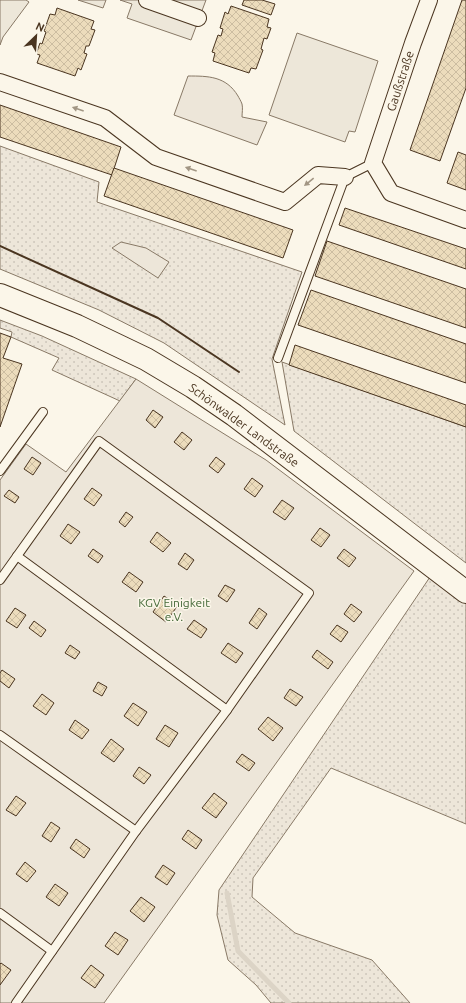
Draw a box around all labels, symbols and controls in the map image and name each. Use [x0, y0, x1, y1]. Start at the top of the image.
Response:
north arrow [16, 16, 56, 56]
text: N [34, 20, 46, 34]
street label: Gaußstraße [384, 49, 416, 113]
one-way arrow [72, 105, 84, 111]
one-way arrow [185, 166, 197, 172]
one-way arrow [303, 178, 314, 187]
street label: Schönwalder Landstraße [186, 381, 302, 469]
park label: KGV Einigkeit e.V. [138, 596, 210, 623]

